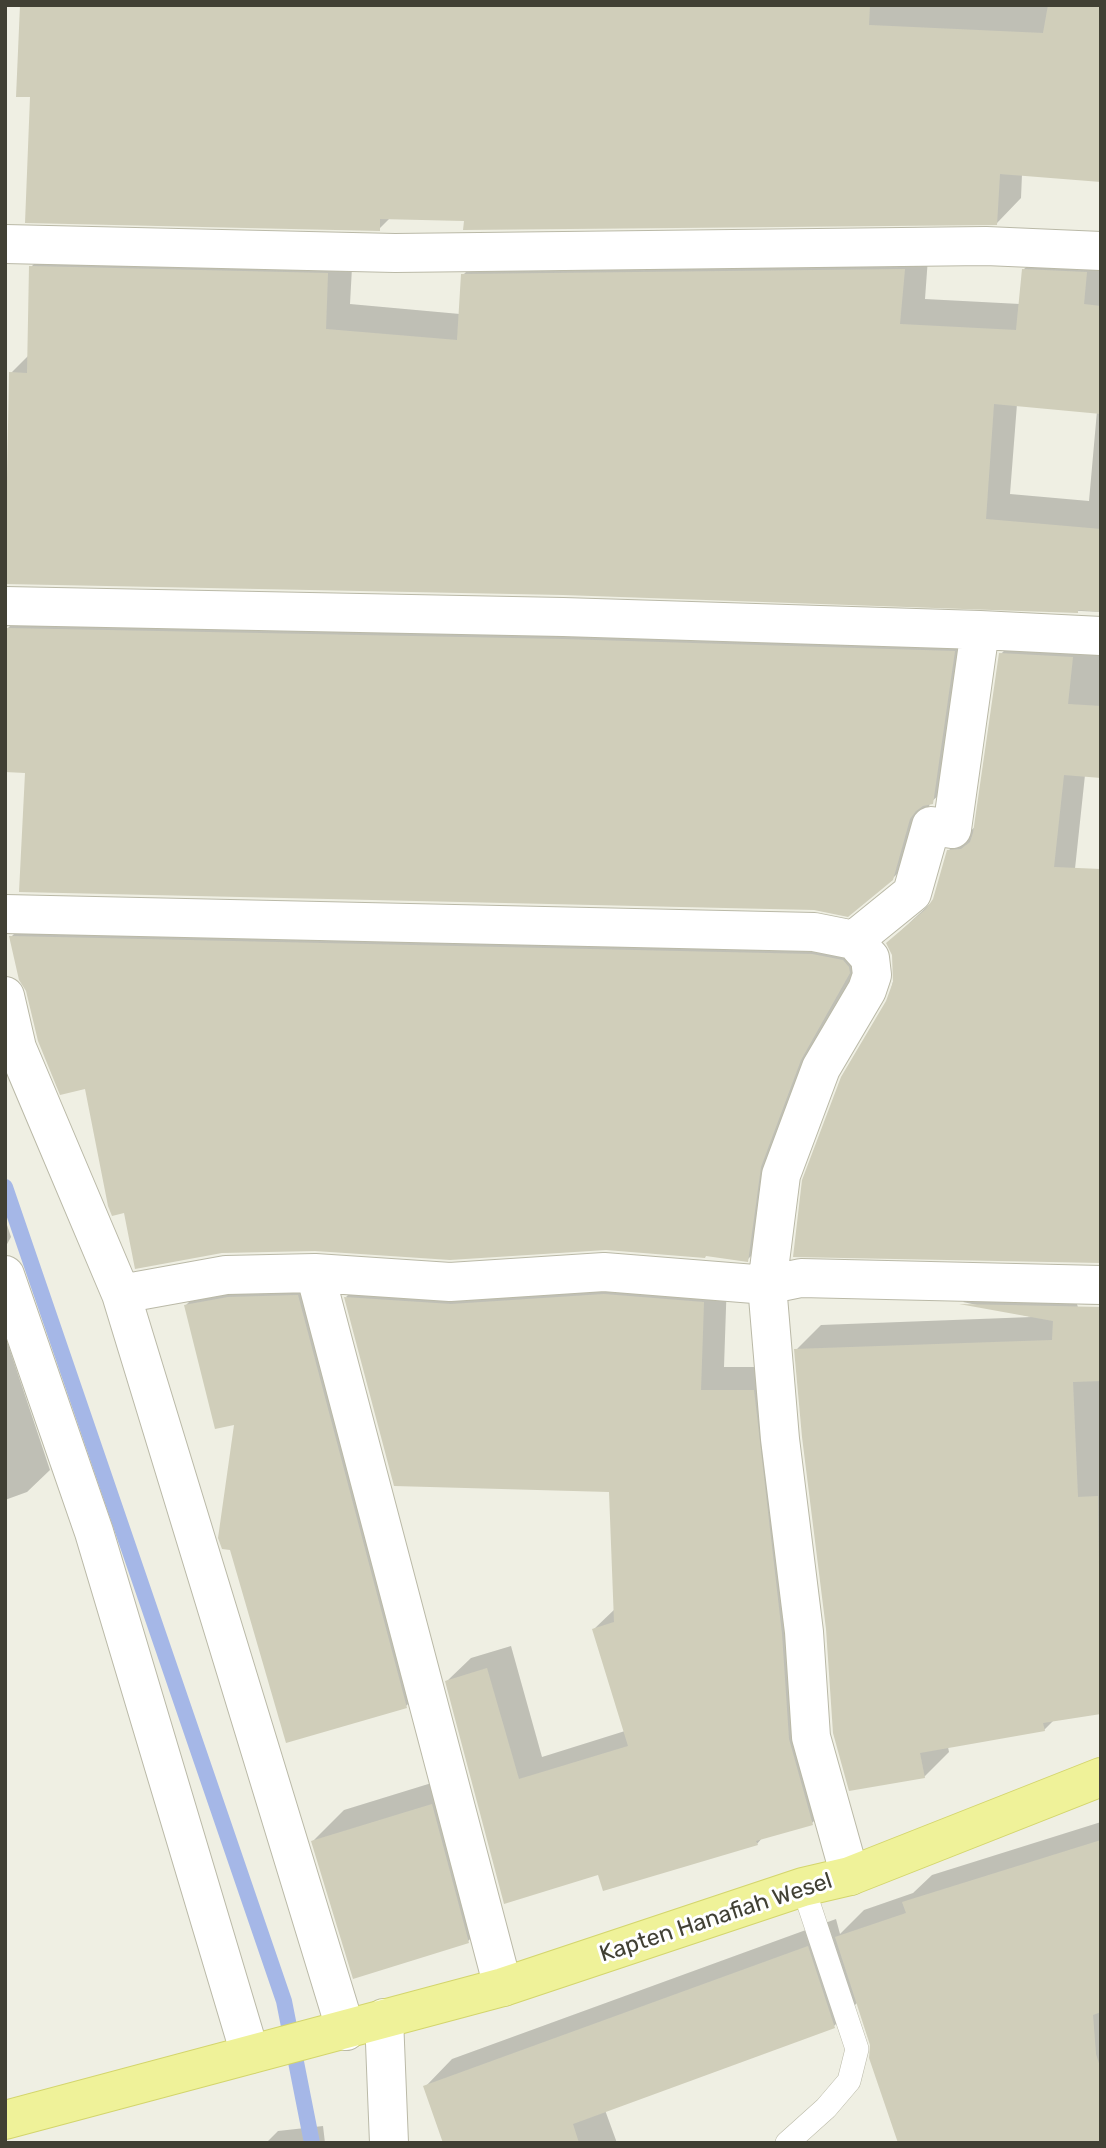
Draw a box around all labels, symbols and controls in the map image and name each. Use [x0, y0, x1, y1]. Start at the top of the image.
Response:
street label: Kapten Hanafiah Wesel [596, 1867, 836, 1969]

